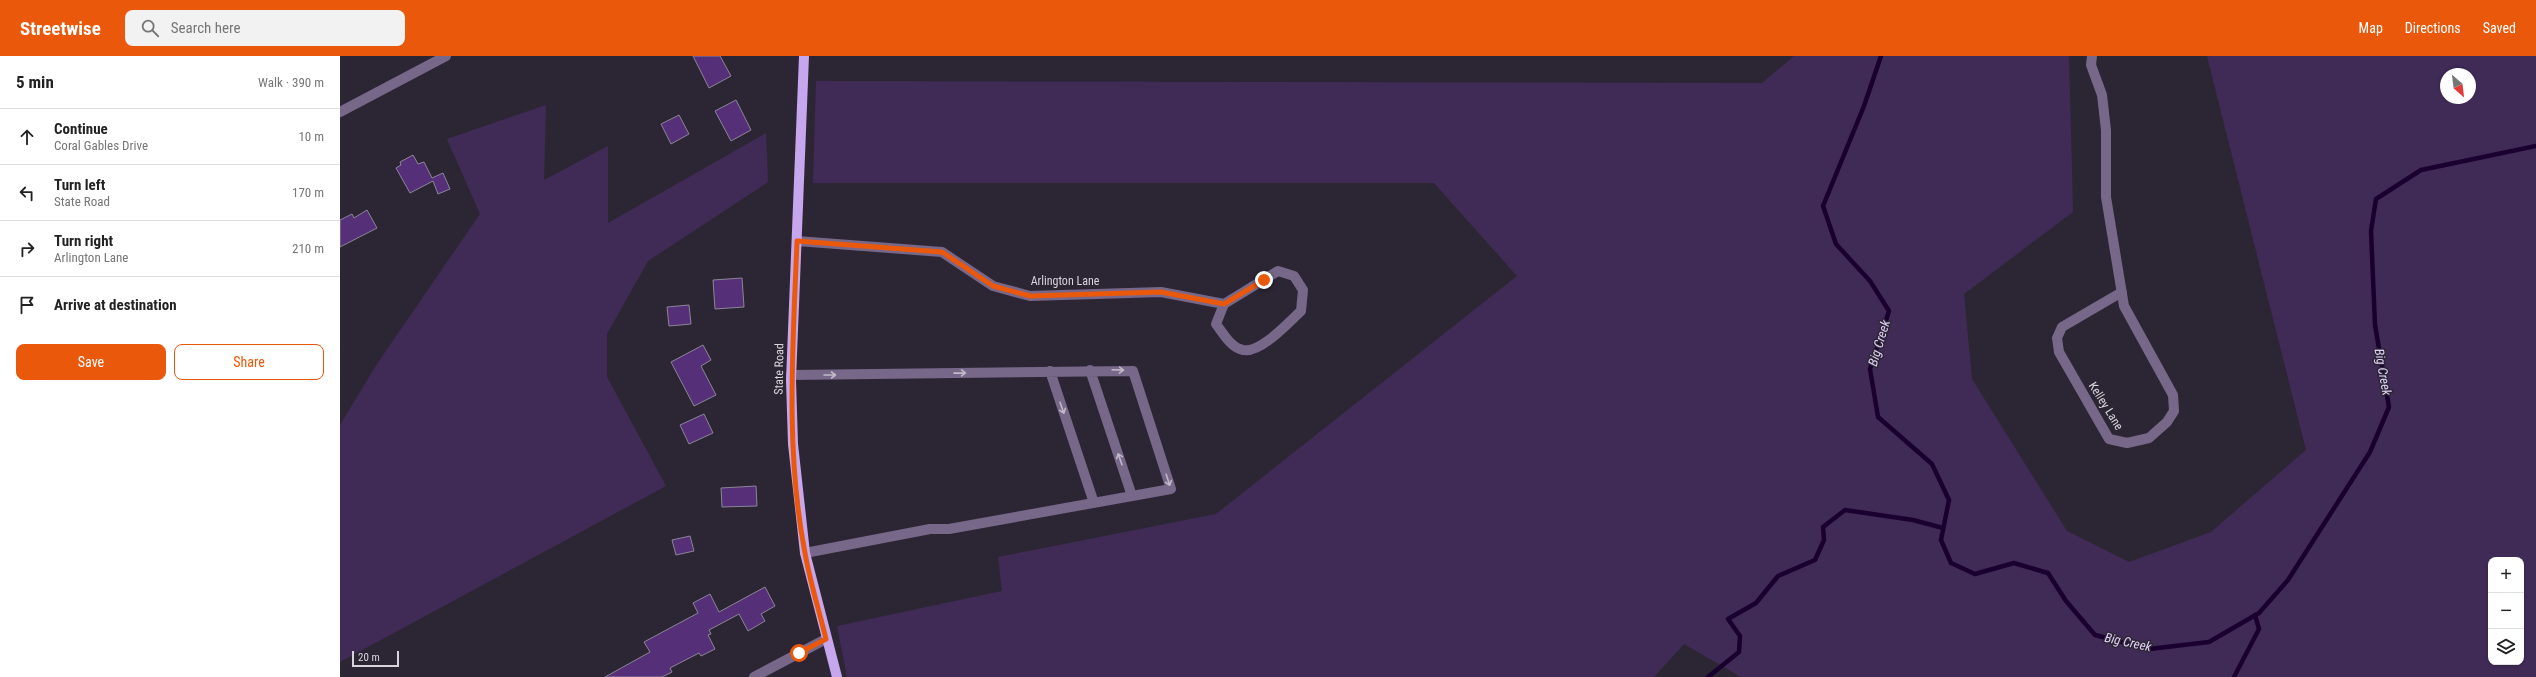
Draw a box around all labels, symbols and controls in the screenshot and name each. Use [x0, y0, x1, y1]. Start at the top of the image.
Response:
search box [125, 10, 405, 46]
text: Streetwise [20, 17, 101, 40]
icon: search [139, 17, 161, 39]
text: Search here [171, 19, 241, 37]
text: Map [2359, 20, 2383, 36]
text: Directions [2405, 20, 2461, 36]
text: Saved [2483, 20, 2516, 36]
north arrow [2440, 68, 2476, 104]
text: 5 min [16, 72, 54, 92]
text: Walk · 390 m [258, 75, 324, 90]
text: Continue [54, 120, 108, 138]
icon: ahead [16, 126, 38, 148]
text: 10 m [298, 129, 324, 144]
text: Coral Gables Drive [54, 138, 148, 153]
text: Turn left [54, 176, 105, 194]
icon: left [16, 182, 38, 204]
text: 170 m [292, 185, 324, 200]
text: State Road [54, 194, 110, 209]
text: Turn right [54, 232, 113, 250]
icon: right [16, 238, 38, 260]
text: 210 m [292, 241, 324, 256]
text: Arlington Lane [54, 250, 128, 265]
route end [1255, 271, 1273, 289]
street label: Arlington Lane [1031, 274, 1100, 288]
icon: arrive [16, 294, 38, 316]
text: Arrive at destination [54, 296, 177, 314]
water label: Big Creek [1865, 318, 1893, 368]
street label: State Road [772, 343, 786, 395]
button: Save [16, 344, 166, 380]
button: Share [174, 344, 324, 380]
water label: Big Creek [2372, 347, 2395, 397]
one-way arrow [1111, 366, 1124, 374]
one-way arrow [953, 369, 966, 377]
one-way arrow [823, 371, 836, 379]
street label: Kelley Lane [2086, 380, 2126, 433]
one-way arrow [1059, 401, 1066, 414]
one-way arrow [1115, 453, 1123, 465]
one-way arrow [1165, 473, 1172, 486]
map controls [2488, 557, 2524, 665]
button: + [2488, 557, 2524, 593]
button: − [2488, 593, 2524, 629]
button: layers [2488, 629, 2524, 665]
water label: Big Creek [2103, 630, 2153, 654]
route start [790, 644, 808, 662]
scale bar [352, 649, 399, 668]
text: 20 m [358, 651, 380, 664]

